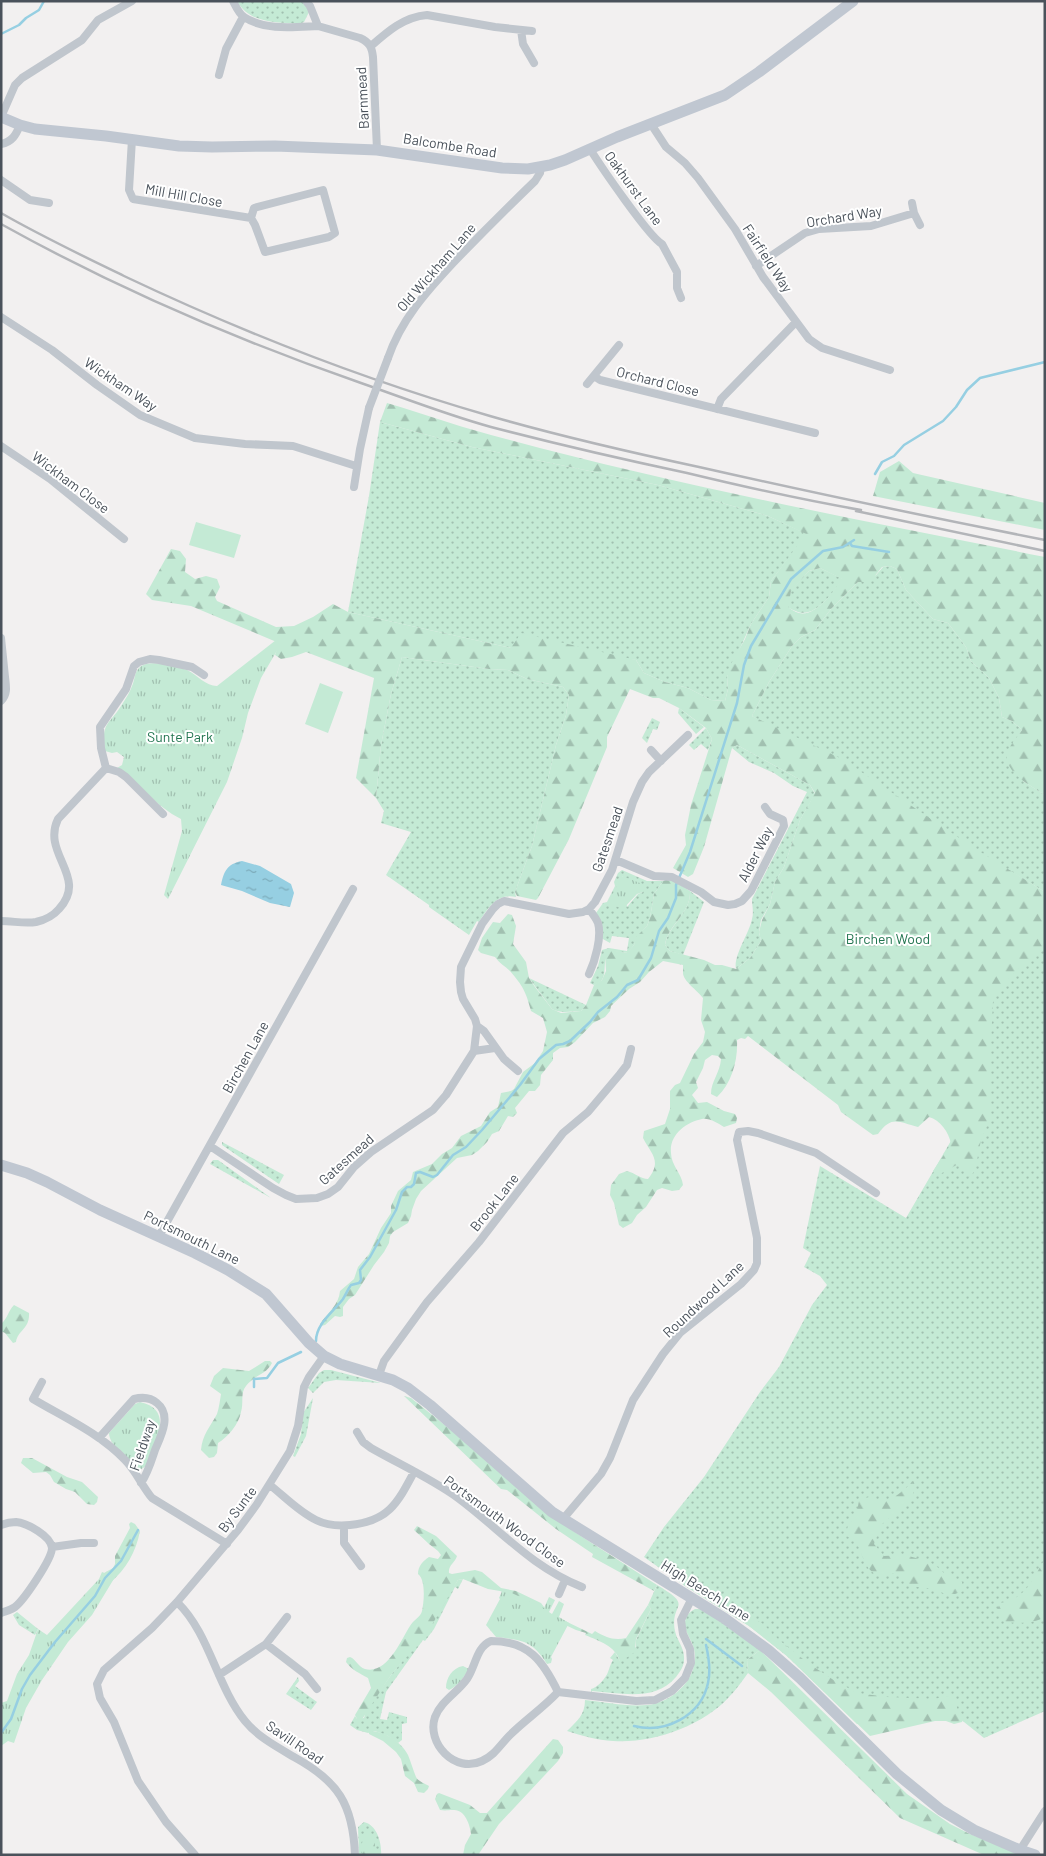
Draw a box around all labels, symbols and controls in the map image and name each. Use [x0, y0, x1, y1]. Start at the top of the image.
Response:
street label: Barnmead [352, 67, 372, 129]
street label: Balcombe Road [402, 129, 498, 161]
street label: Oakhurst Lane [601, 148, 667, 228]
street label: Mill Hill Close [144, 180, 224, 210]
street label: Orchard Way [805, 202, 884, 230]
street label: Old Wickham Lane [393, 219, 479, 315]
street label: Fairfield Way [740, 221, 797, 296]
street label: Wickham Way [81, 353, 161, 415]
street label: Orchard Close [615, 363, 701, 399]
street label: Wickham Close [29, 447, 113, 517]
park label: Sunte Park [147, 728, 213, 745]
street label: Gatesmead [588, 804, 626, 874]
street label: Alder Way [734, 823, 776, 885]
park label: Birchen Wood [846, 930, 930, 947]
street label: Birchen Lane [218, 1018, 272, 1096]
street label: Gatesmead [315, 1130, 377, 1188]
street label: Brook Lane [466, 1170, 522, 1234]
street label: Portsmouth Lane [141, 1206, 243, 1268]
street label: Roundwood Lane [659, 1257, 747, 1341]
street label: Fieldway [125, 1417, 159, 1473]
street label: Portsmouth Wood Close [441, 1471, 569, 1571]
street label: By Sunte [214, 1483, 260, 1535]
street label: High Beech Lane [658, 1556, 754, 1624]
street label: Savill Road [263, 1717, 327, 1767]

